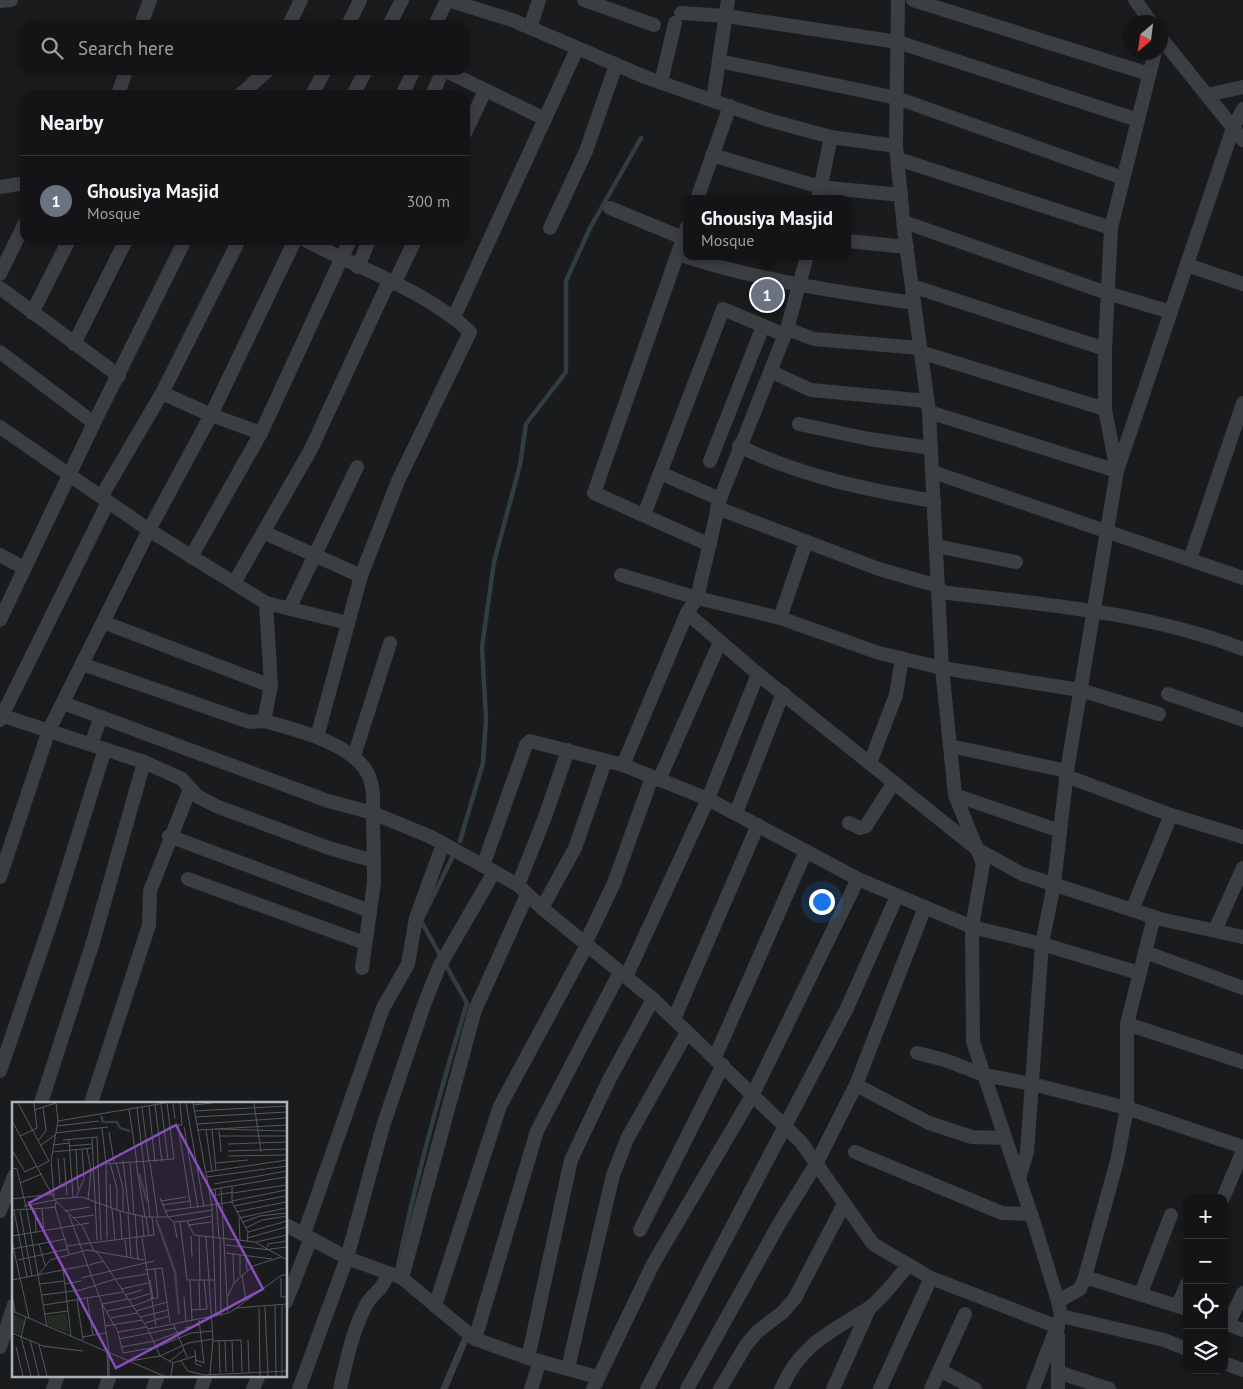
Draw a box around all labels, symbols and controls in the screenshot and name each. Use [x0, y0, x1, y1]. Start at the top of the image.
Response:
north arrow [1123, 15, 1168, 60]
search box [20, 20, 470, 75]
icon: search [38, 34, 66, 62]
text: Search here [78, 36, 174, 60]
text: Nearby [40, 109, 103, 136]
text: Ghousiya Masjid [87, 179, 219, 203]
text: 1 [51, 191, 61, 211]
text: 300 m [407, 191, 450, 211]
popup [683, 195, 851, 260]
text: Mosque [87, 203, 140, 223]
text: Ghousiya Masjid [701, 206, 833, 230]
text: Mosque [701, 230, 754, 250]
pin: 1 [751, 276, 783, 314]
your location [809, 889, 835, 915]
inset map [12, 1102, 288, 1376]
map controls [1183, 1194, 1228, 1374]
button: + [1183, 1194, 1228, 1239]
button: − [1183, 1239, 1228, 1284]
button: locate [1183, 1284, 1228, 1329]
button: layers [1183, 1329, 1228, 1374]

